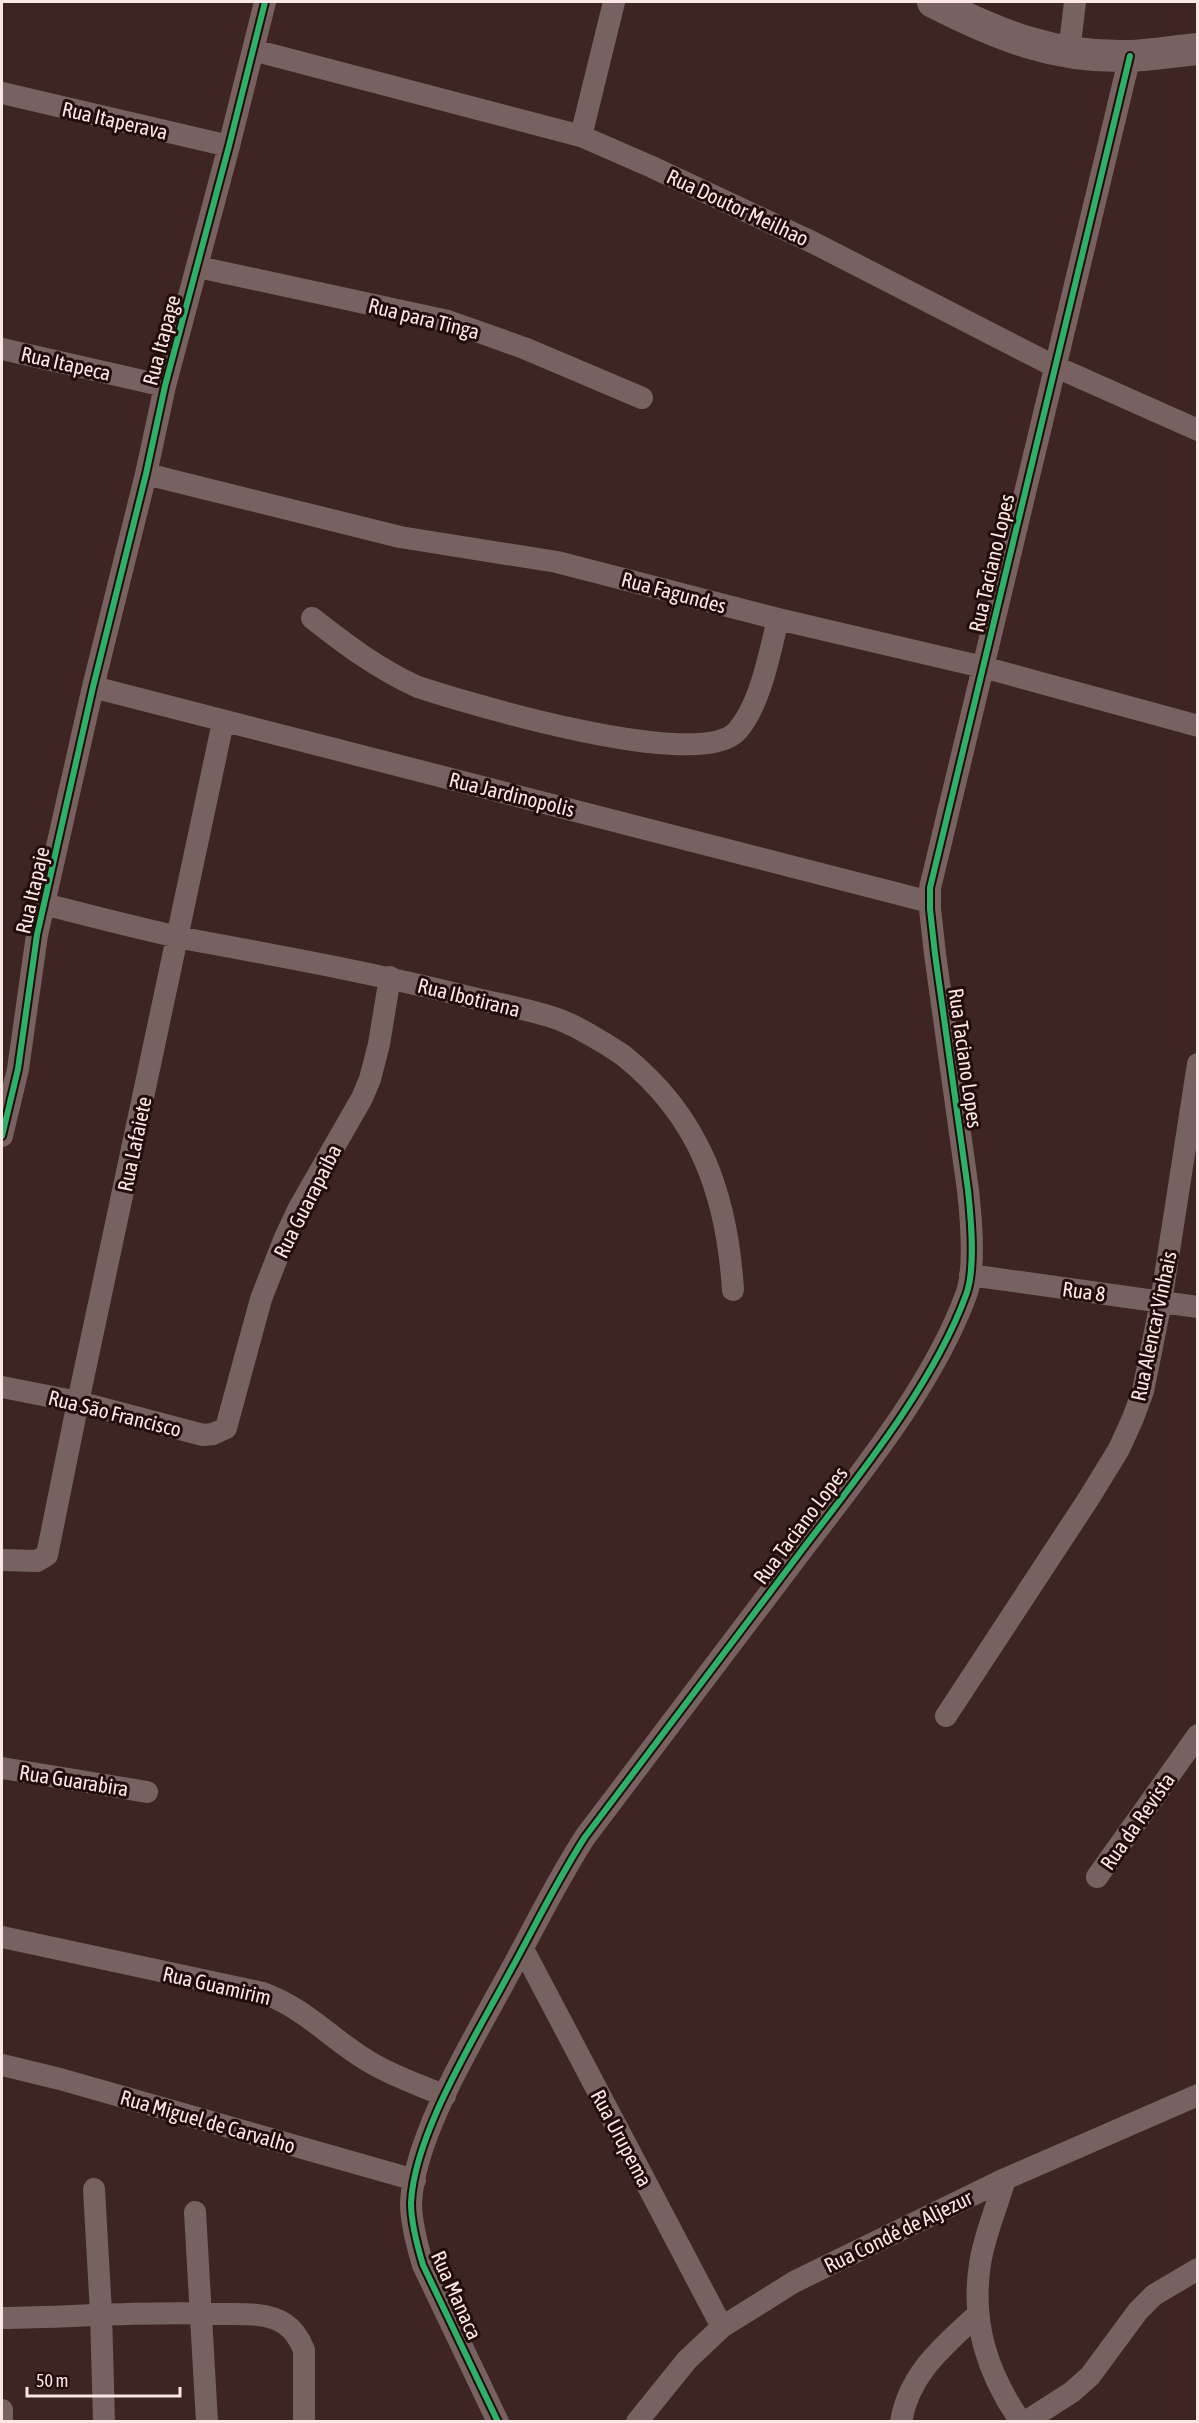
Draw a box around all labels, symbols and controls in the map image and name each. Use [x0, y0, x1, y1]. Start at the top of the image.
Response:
street label: Rua Itaperava [60, 96, 170, 144]
street label: Rua Doutor Meilhao [663, 164, 813, 250]
street label: Rua Itapage [137, 292, 185, 388]
street label: Rua para Tinga [366, 293, 482, 343]
street label: Rua Itapeca [19, 341, 113, 385]
street label: Rua Taciano Lopes [963, 492, 1019, 634]
street label: Rua Fagundes [619, 567, 729, 617]
street label: Rua Jardinopolis [447, 767, 577, 821]
street label: Rua Itapaje [10, 844, 54, 936]
street label: Rua Ibotirana [415, 973, 523, 1021]
street label: Rua Taciano Lopes [944, 987, 988, 1129]
street label: Rua Lafaiete [112, 1094, 156, 1194]
street label: Rua Guarapaiba [268, 1140, 346, 1262]
street label: Rua Alencar Vinhais [1125, 1249, 1181, 1403]
street label: Rua 8 [1061, 1276, 1107, 1306]
street label: Rua São Francisco [46, 1385, 184, 1441]
street label: Rua Taciano Lopes [748, 1461, 852, 1589]
street label: Rua Guarabira [18, 1760, 130, 1800]
street label: Rua da Revista [1095, 1768, 1179, 1874]
street label: Rua Guamirim [161, 1961, 273, 2009]
street label: Rua Miguel de Carvalho [118, 2085, 298, 2157]
street label: Rua Urupema [586, 2085, 658, 2191]
street label: Rua Condé de Aljezur [820, 2184, 977, 2277]
street label: Rua Manaca [427, 2247, 487, 2343]
scale bar [27, 2360, 180, 2398]
text: 50 m [36, 2370, 68, 2391]

